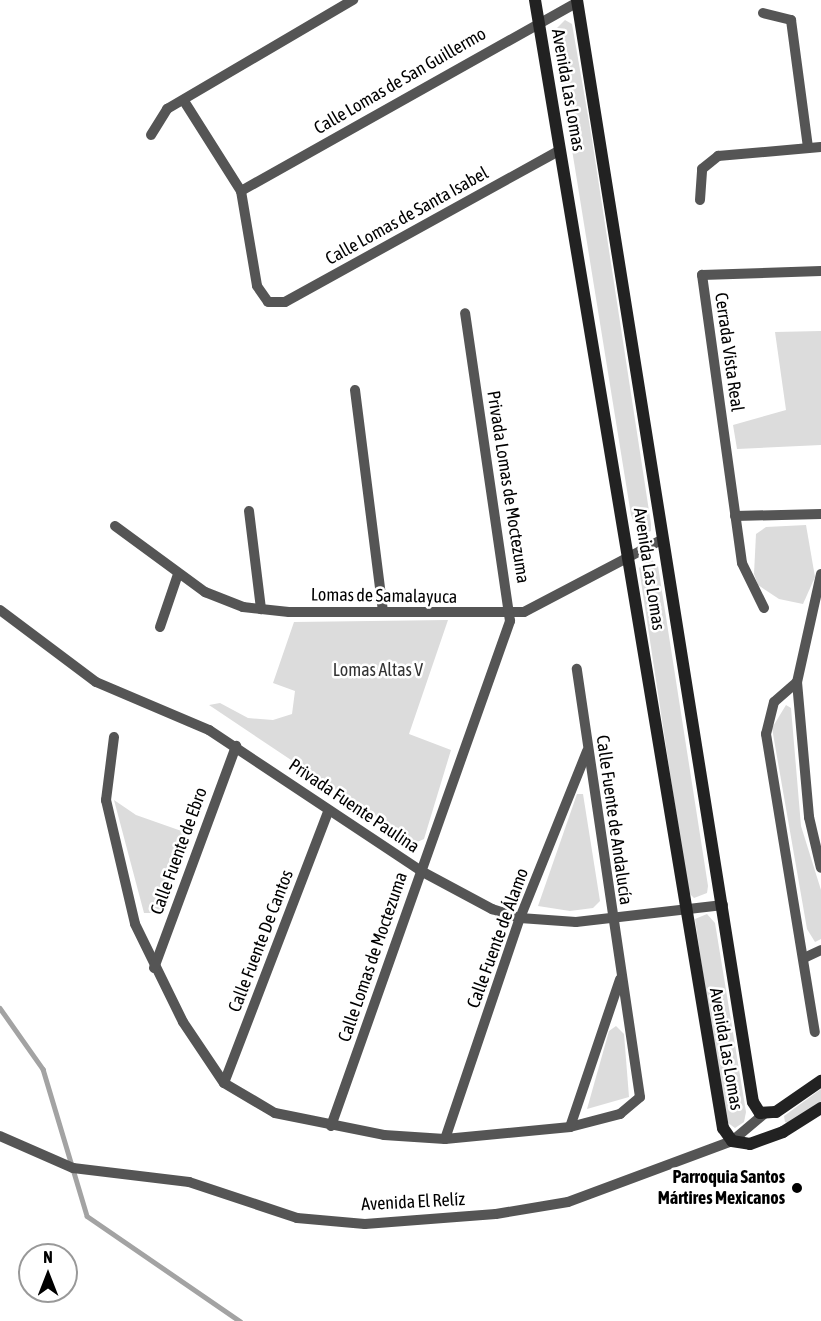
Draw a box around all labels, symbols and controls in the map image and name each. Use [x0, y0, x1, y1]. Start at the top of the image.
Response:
street label: Calle Lomas de San Guillermo [310, 23, 490, 139]
street label: Avenida Las Lomas [547, 27, 589, 153]
street label: Calle Lomas de Santa Isabel [322, 162, 492, 270]
street label: Cerrada Vista Real [710, 291, 748, 413]
street label: Privada Lomas de Moctezuma [482, 389, 534, 585]
street label: Avenida Las Lomas [629, 506, 669, 632]
street label: Lomas de Samalayuca [311, 584, 457, 608]
park label: Lomas Altas V [333, 659, 423, 681]
street label: Calle Fuente de Andalucía [591, 734, 637, 906]
street label: Privada Fuente Paulina [285, 754, 423, 858]
street label: Calle Fuente de Ebro [146, 784, 212, 918]
street label: Calle Fuente de Álamo [463, 865, 533, 1011]
street label: Calle Fuente De Cantos [224, 867, 298, 1015]
street label: Calle Lomas de Moctezuma [334, 869, 412, 1045]
street label: Avenida Las Lomas [705, 986, 747, 1112]
place label: Parroquia Santos Mártires Mexicanos [658, 1167, 785, 1210]
marker: Parroquia Santos Mártires Mexicanos [790, 1181, 804, 1195]
street label: Avenida El Relíz [361, 1188, 465, 1216]
north arrow [18, 1243, 78, 1303]
text: N [43, 1248, 53, 1266]

